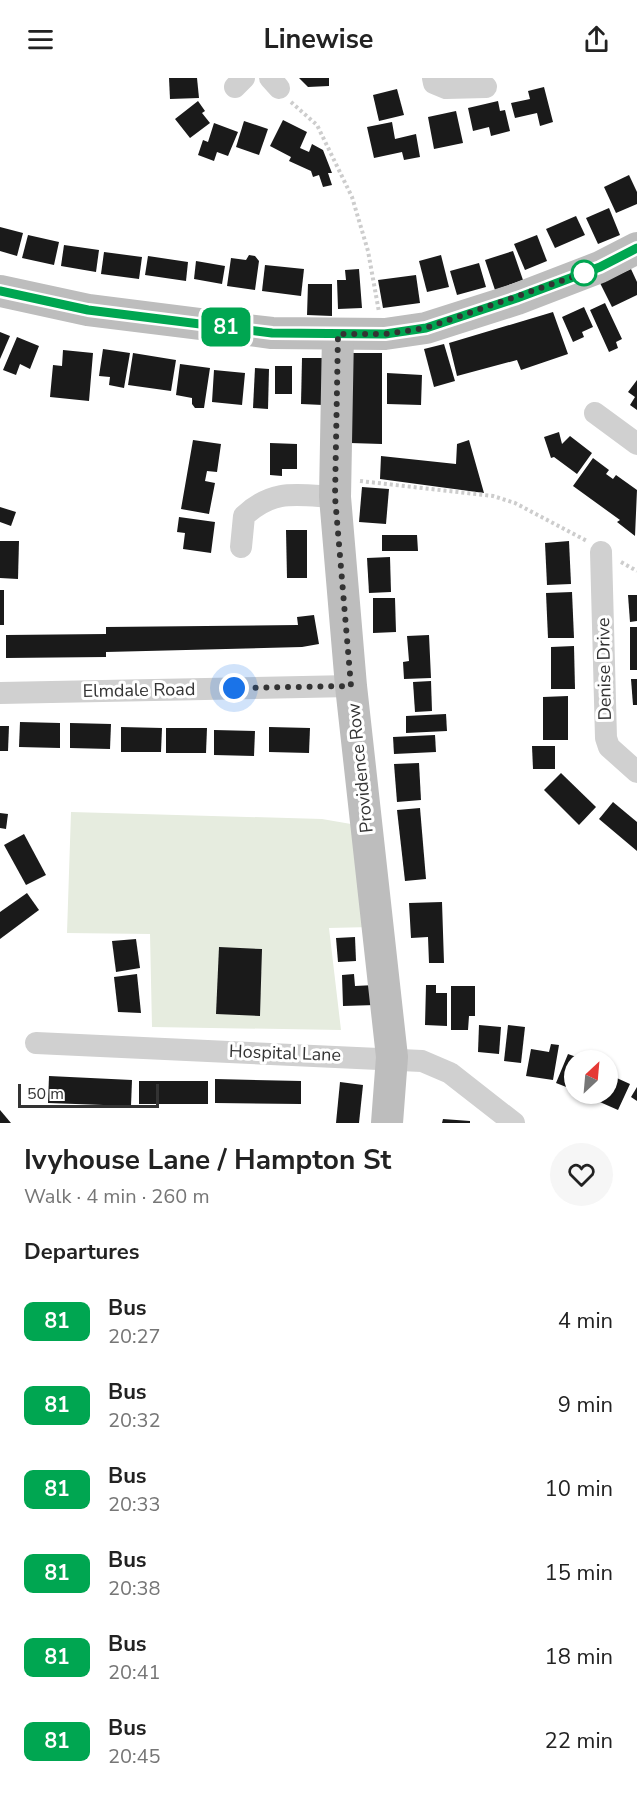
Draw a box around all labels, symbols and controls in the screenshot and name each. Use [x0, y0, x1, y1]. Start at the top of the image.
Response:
text: Linewise [264, 21, 374, 58]
icon: menu [24, 23, 57, 56]
icon: share [580, 23, 613, 56]
unlabelled marker [571, 260, 597, 286]
line badge: 81 [199, 308, 253, 346]
text: 81 [213, 313, 239, 341]
street label: Denise Drive [591, 617, 617, 721]
your location [219, 673, 249, 703]
street label: Elmdale Road [83, 677, 195, 703]
street label: Providence Row [341, 702, 379, 834]
street label: Hospital Lane [229, 1039, 341, 1067]
north arrow [564, 1050, 618, 1104]
map controls [564, 1050, 618, 1104]
scale bar [18, 1081, 159, 1108]
text: 50 m [27, 1083, 64, 1105]
text: Ivyhouse Lane / Hampton St [24, 1141, 391, 1179]
button: heart [550, 1143, 613, 1206]
text: Walk · 4 min · 260 m [24, 1183, 210, 1210]
text: Departures [24, 1237, 139, 1267]
text: Bus [108, 1293, 147, 1323]
text: 4 min [558, 1306, 613, 1336]
text: 81 [44, 1307, 70, 1335]
text: 20:27 [108, 1323, 161, 1350]
text: Bus [108, 1377, 147, 1407]
text: 9 min [558, 1390, 613, 1420]
text: 81 [44, 1391, 70, 1419]
text: 20:32 [108, 1407, 161, 1434]
text: Bus [108, 1461, 147, 1491]
text: 10 min [545, 1474, 613, 1504]
text: 81 [44, 1475, 70, 1503]
text: 20:33 [108, 1491, 161, 1518]
text: Bus [108, 1545, 147, 1575]
text: 15 min [545, 1558, 613, 1588]
text: 81 [44, 1559, 70, 1587]
text: 20:38 [108, 1575, 161, 1602]
text: Bus [108, 1629, 147, 1659]
text: 18 min [545, 1642, 613, 1672]
text: 81 [44, 1643, 70, 1671]
text: 20:41 [108, 1659, 161, 1686]
text: Bus [108, 1713, 147, 1743]
text: 22 min [545, 1726, 613, 1756]
text: 81 [44, 1727, 70, 1755]
text: 20:45 [108, 1743, 161, 1770]

